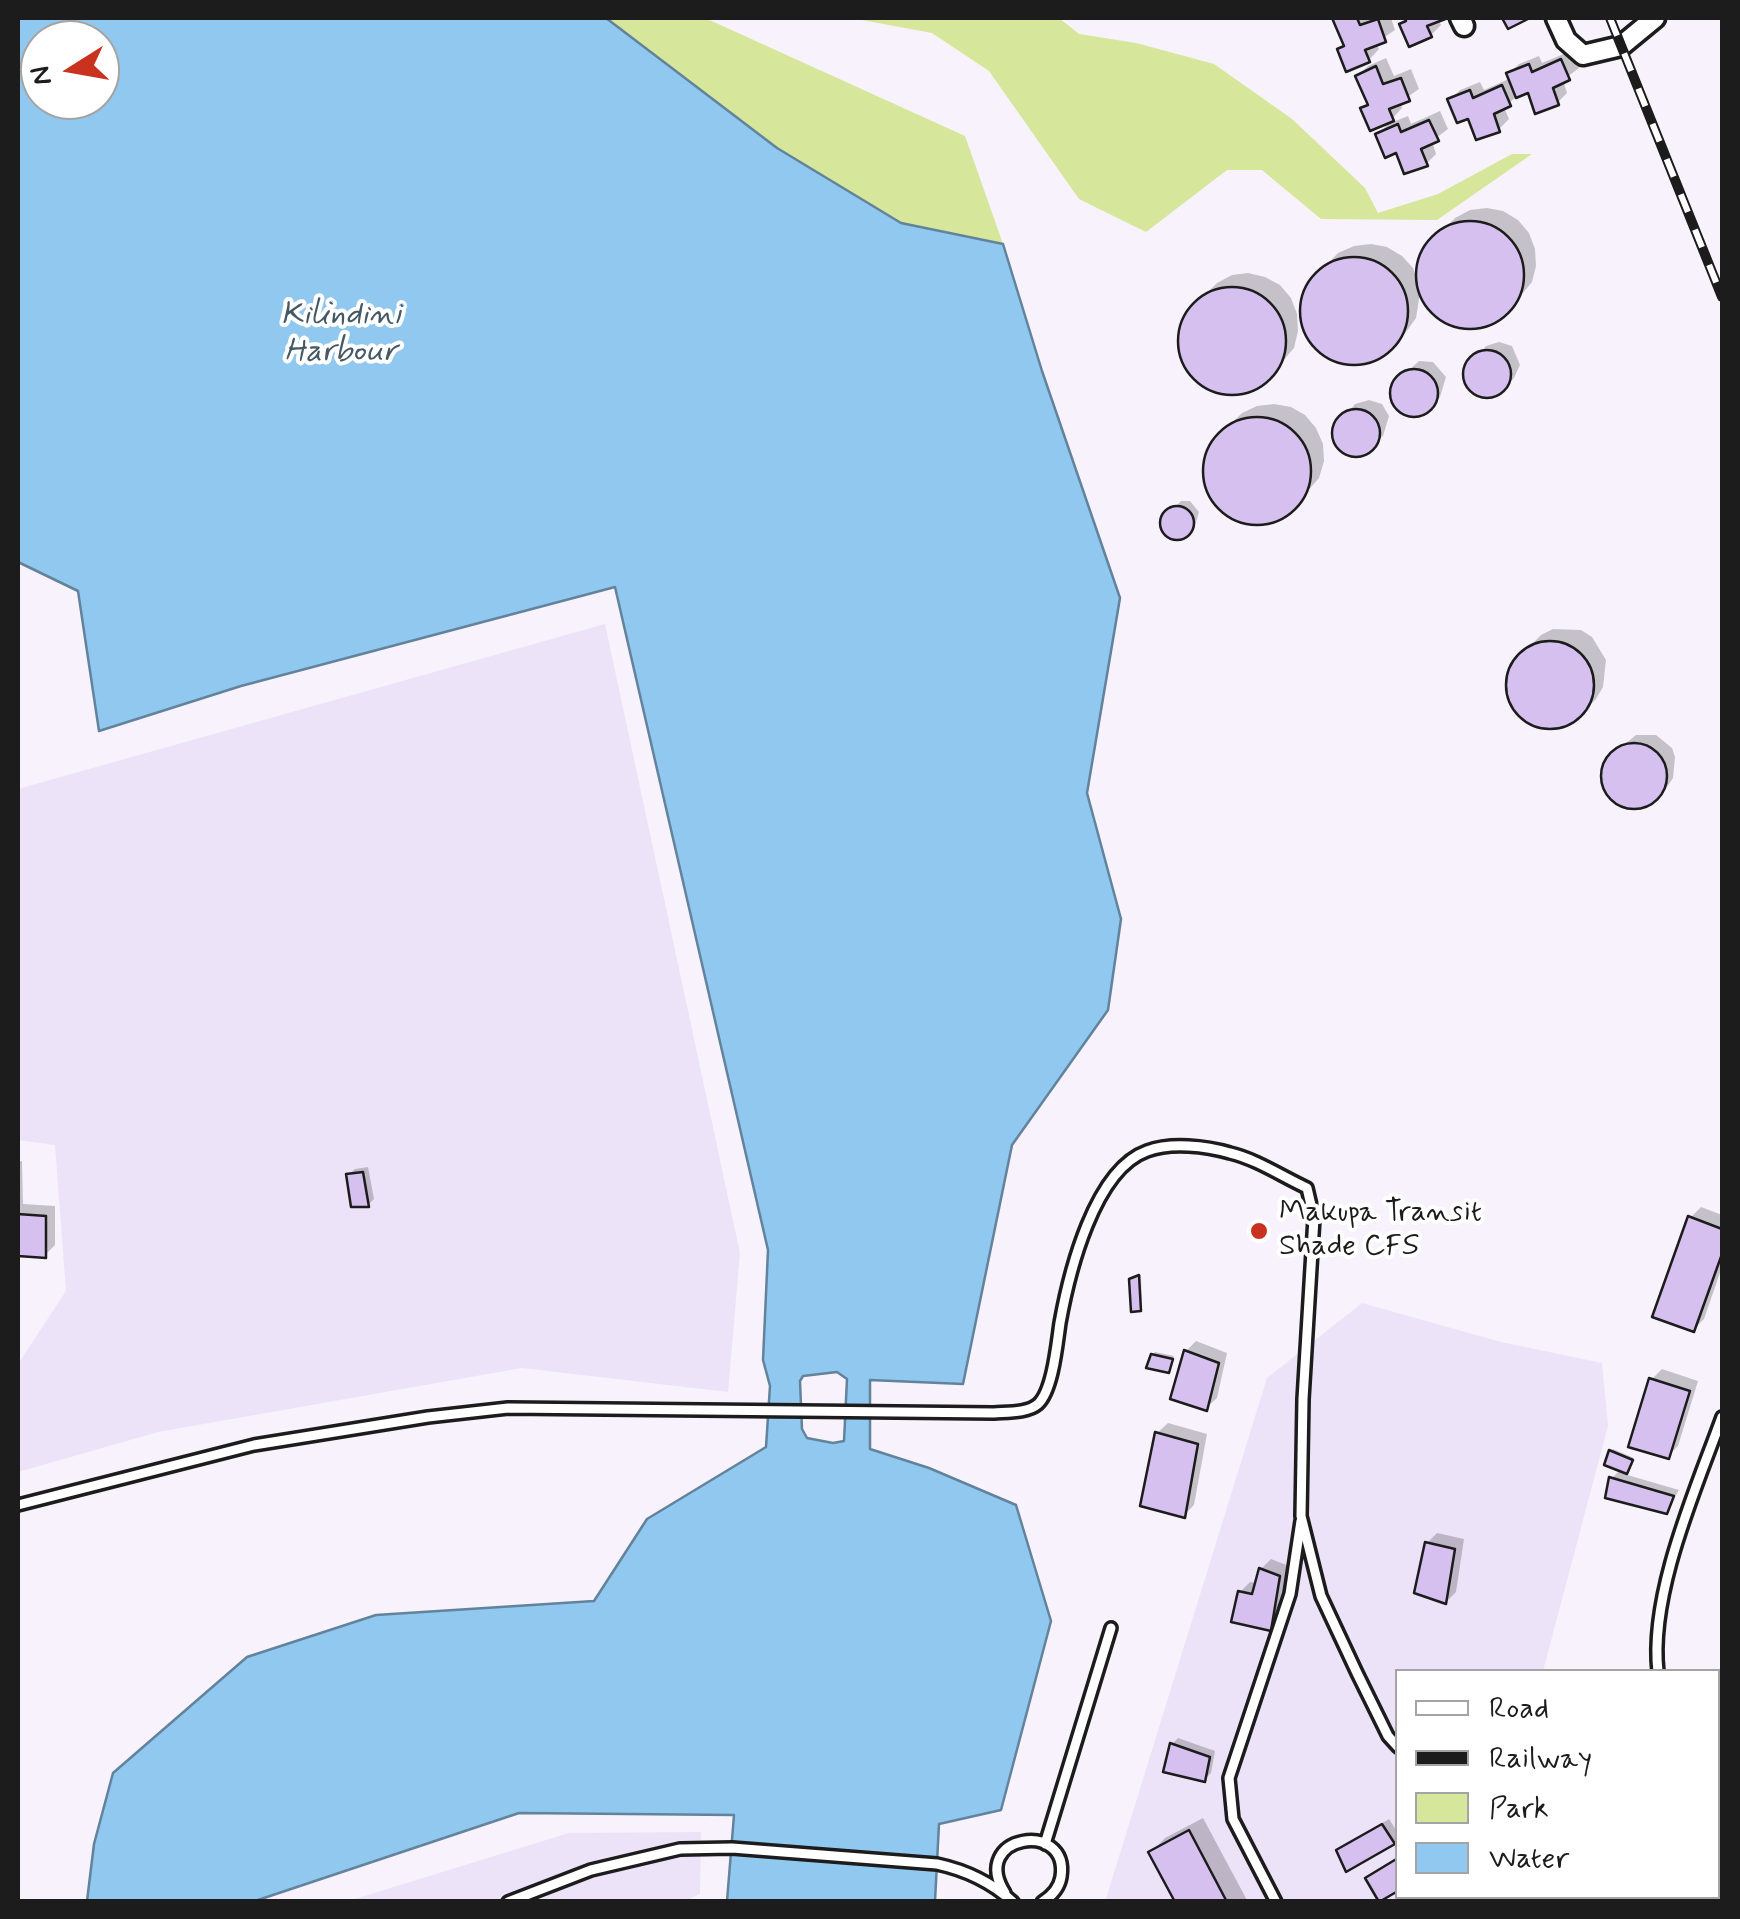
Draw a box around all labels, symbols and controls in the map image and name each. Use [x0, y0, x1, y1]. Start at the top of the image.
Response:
north arrow [20, 20, 120, 120]
text: N [22, 63, 62, 88]
water label: Kilindini Harbour [281, 297, 401, 372]
place label: Makupa Transit Shade CFS [1279, 1196, 1482, 1266]
marker: Makupa Transit Shade CFS [1248, 1220, 1270, 1242]
legend [1395, 1669, 1720, 1899]
text: Road [1489, 1689, 1549, 1728]
text: Railway [1489, 1739, 1592, 1778]
text: Park [1489, 1789, 1549, 1828]
text: Water [1489, 1839, 1569, 1878]

